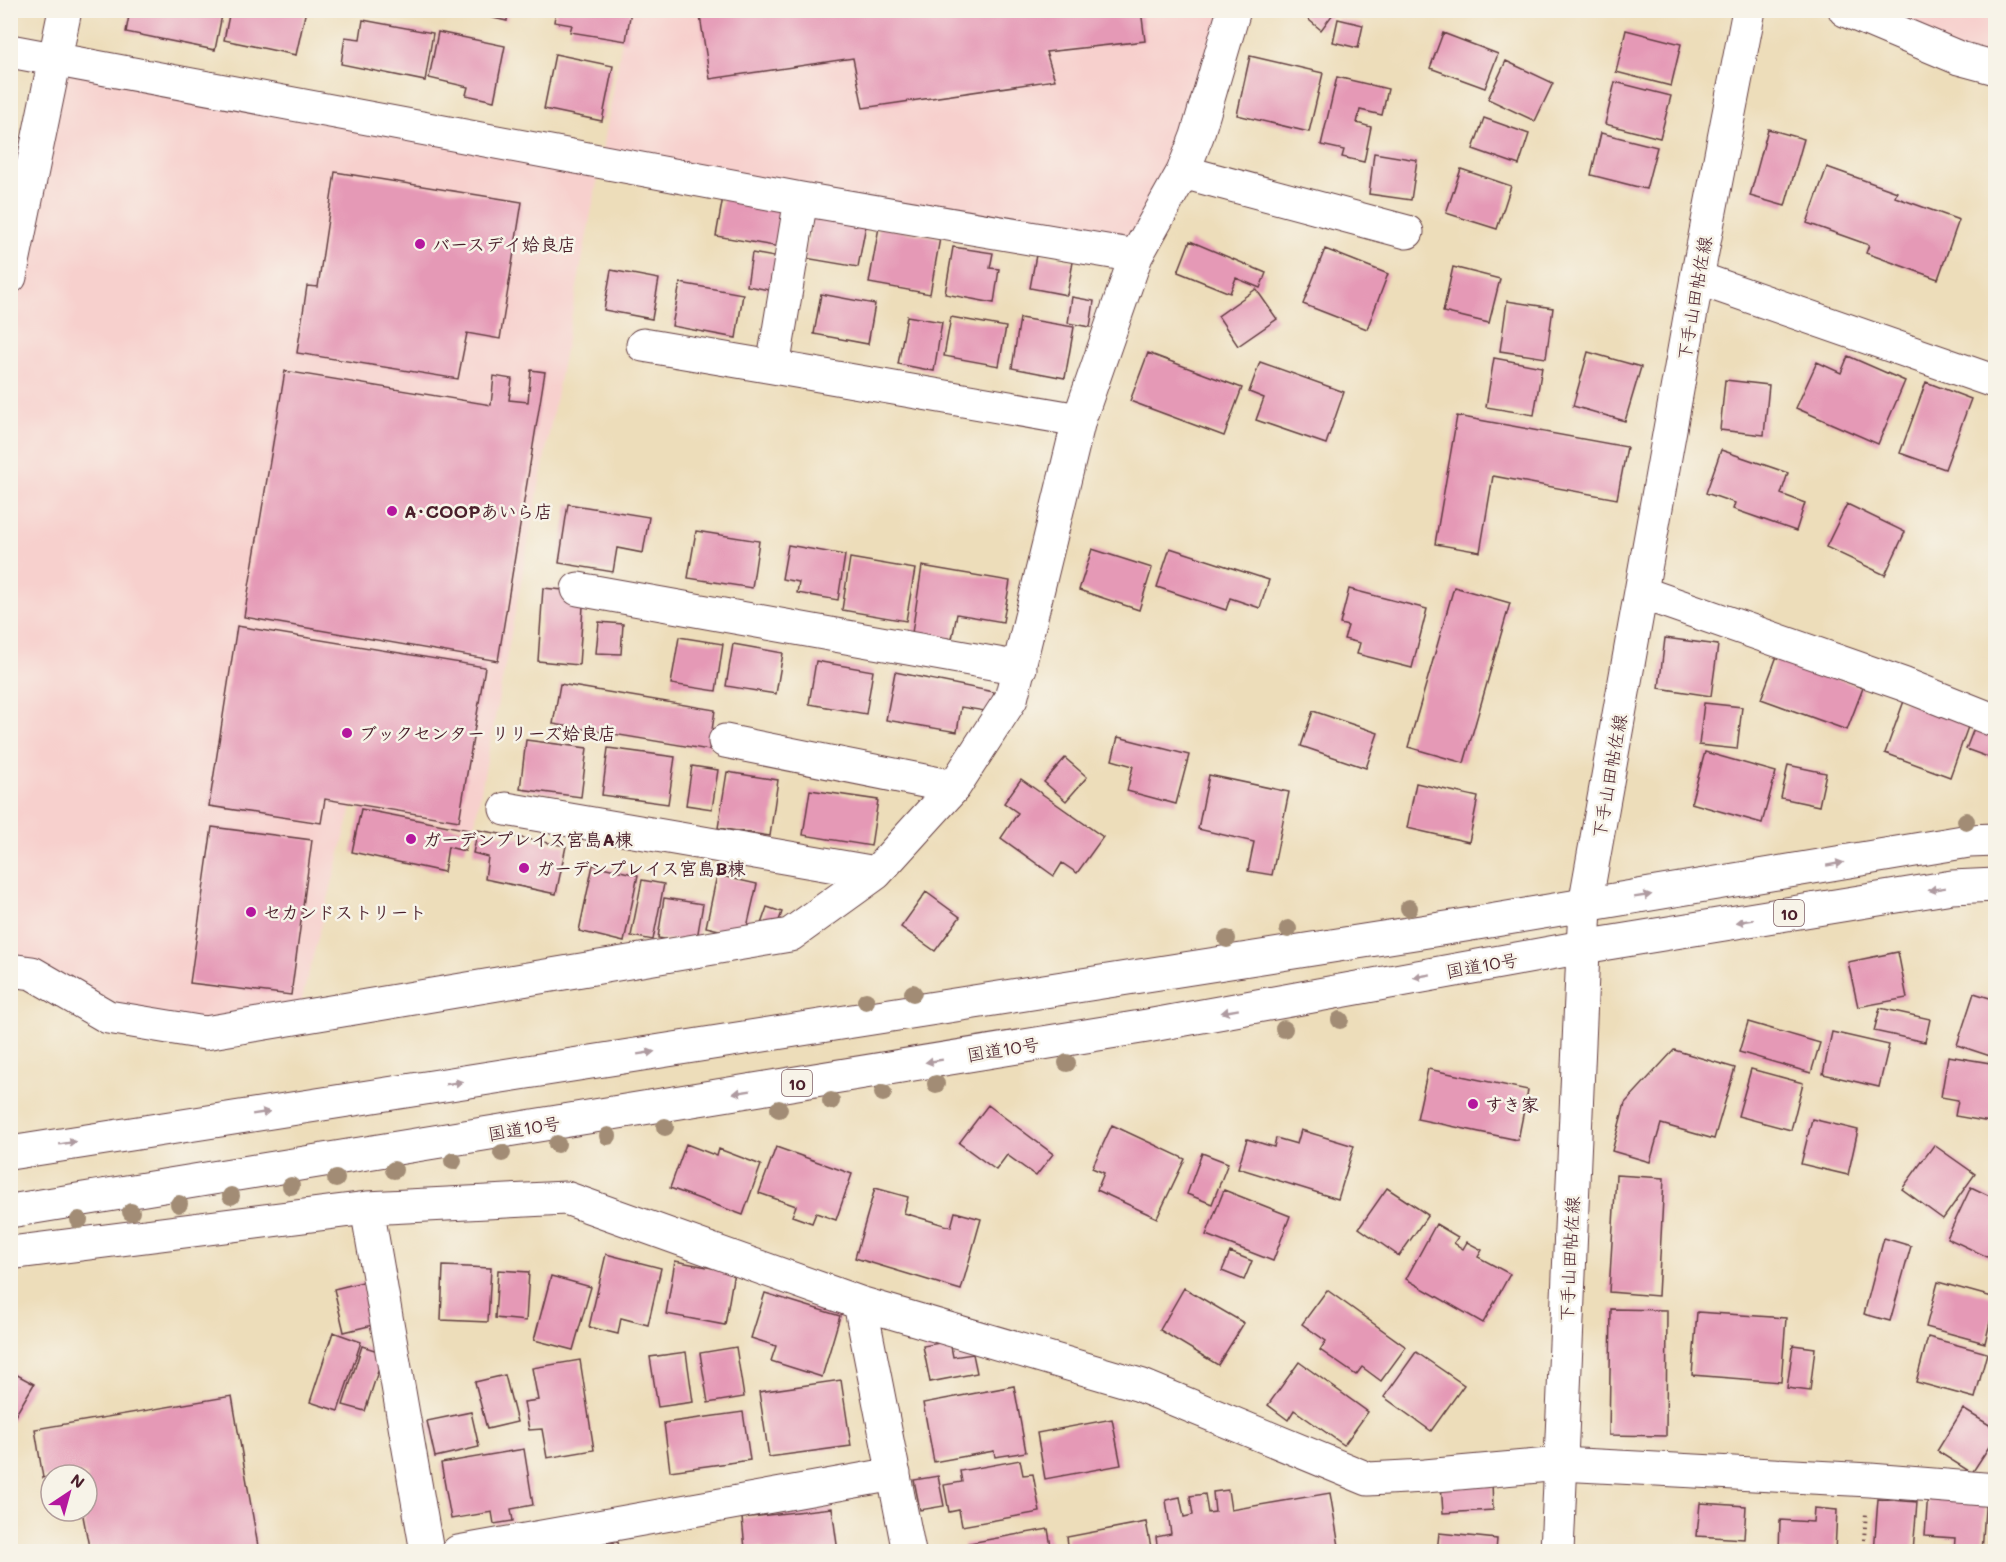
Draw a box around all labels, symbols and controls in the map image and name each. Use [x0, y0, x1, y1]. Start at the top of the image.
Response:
place label: バースデイ姶良店 [432, 232, 576, 256]
street label: 下手山田帖佐線 [1671, 234, 1717, 362]
marker: バースデイ姶良店 [413, 237, 427, 251]
place label: A･COOPあいら店 [404, 499, 552, 523]
marker: A･COOPあいら店 [385, 504, 399, 518]
street label: 下手山田帖佐線 [1586, 712, 1632, 840]
place label: ブックセンター リリーズ姶良店 [359, 721, 616, 745]
marker: ブックセンター リリーズ姶良店 [340, 726, 354, 740]
place label: ガーデンプレイス宮島A棟 [423, 827, 633, 851]
marker: ガーデンプレイス宮島A棟 [404, 832, 418, 846]
place label: ガーデンプレイス宮島B棟 [536, 856, 745, 880]
one-way arrow [1826, 859, 1845, 868]
marker: ガーデンプレイス宮島B棟 [517, 861, 531, 875]
one-way arrow [1928, 885, 1947, 894]
one-way arrow [1634, 891, 1653, 900]
place label: セカンドストリート [263, 900, 426, 924]
road number: 10 [1774, 900, 1804, 926]
marker: セカンドストリート [244, 905, 258, 919]
one-way arrow [1735, 916, 1754, 925]
street label: 国道10号 [1444, 947, 1520, 983]
one-way arrow [1413, 972, 1432, 981]
one-way arrow [1221, 1007, 1240, 1016]
street label: 国道10号 [965, 1031, 1041, 1067]
one-way arrow [637, 1048, 656, 1057]
one-way arrow [925, 1056, 944, 1065]
road number: 10 [782, 1070, 812, 1096]
one-way arrow [444, 1078, 463, 1087]
one-way arrow [732, 1088, 751, 1097]
place label: すき家 [1485, 1092, 1539, 1116]
marker: すき家 [1466, 1097, 1480, 1111]
one-way arrow [252, 1109, 271, 1118]
street label: 国道10号 [486, 1110, 562, 1146]
one-way arrow [59, 1139, 78, 1148]
street label: 下手山田帖佐線 [1554, 1195, 1584, 1323]
north arrow [39, 1463, 99, 1523]
text: N [67, 1468, 89, 1493]

